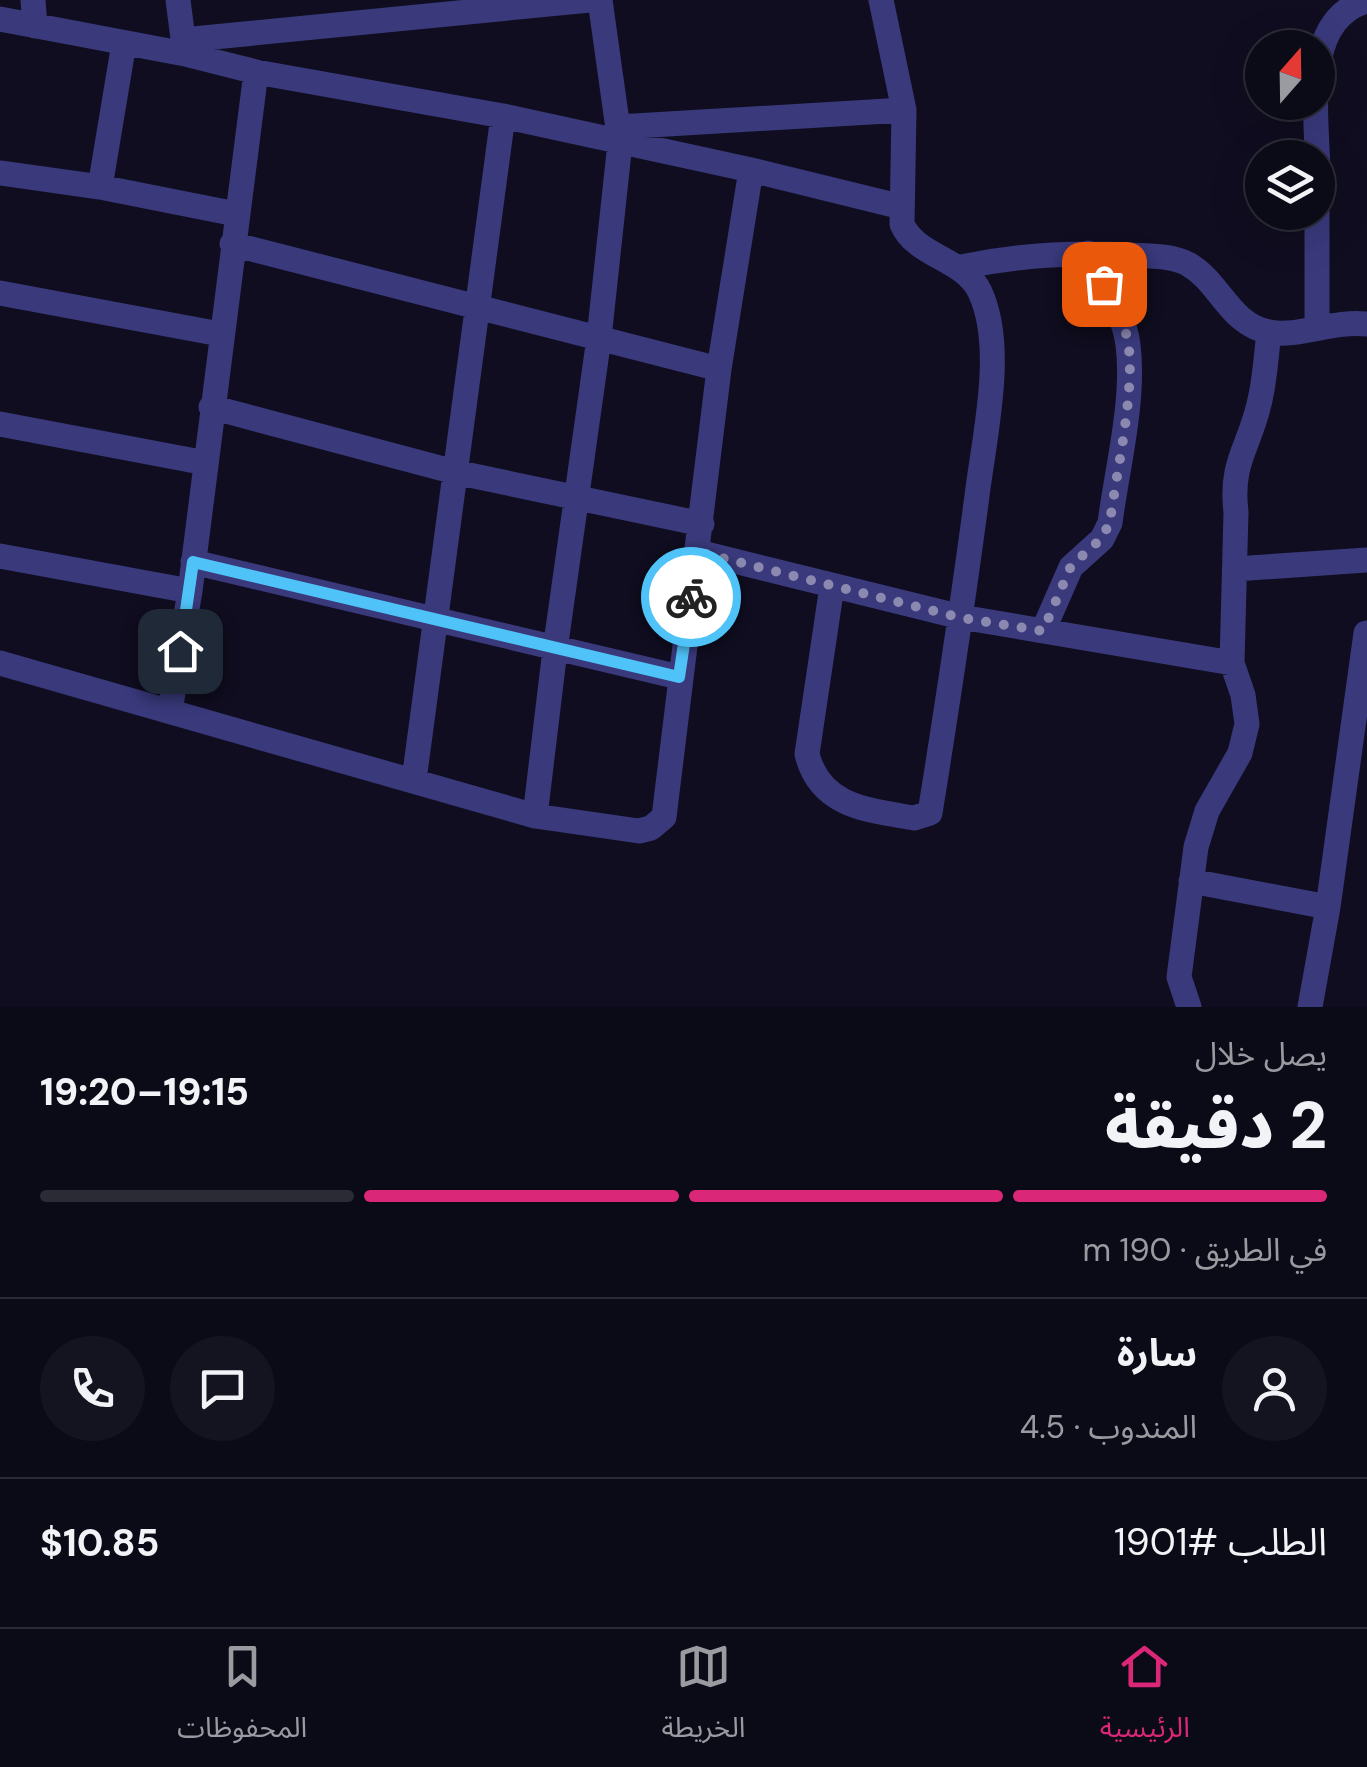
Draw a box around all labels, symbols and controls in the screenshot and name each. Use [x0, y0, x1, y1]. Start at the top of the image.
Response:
north arrow [1245, 30, 1335, 120]
map controls [1245, 30, 1335, 230]
button: layers [1245, 140, 1335, 230]
pin [1062, 242, 1147, 327]
icon: bag [1077, 257, 1132, 312]
courier [641, 547, 741, 647]
icon: bike [664, 570, 719, 625]
pin [138, 609, 223, 694]
icon: home [153, 624, 208, 679]
text: يصل خلال [1195, 1033, 1327, 1075]
text: 19:15–19:20 [40, 1067, 249, 1117]
text: 2 دقيقة [1105, 1084, 1327, 1168]
text: في الطريق · 190 m [1082, 1229, 1327, 1271]
text: سارة [1117, 1328, 1197, 1378]
button: phone [40, 1336, 145, 1441]
button: chat [170, 1336, 275, 1441]
button: person [1222, 1336, 1327, 1441]
text: المندوب · 4.5 [1020, 1406, 1197, 1448]
text: الطلب #1901 [1114, 1517, 1327, 1567]
text: $10.85 [40, 1518, 159, 1568]
tab: المحفوظات [177, 1639, 307, 1758]
tab: الخريطة [662, 1639, 745, 1758]
tab: الرئيسية [1100, 1639, 1190, 1758]

